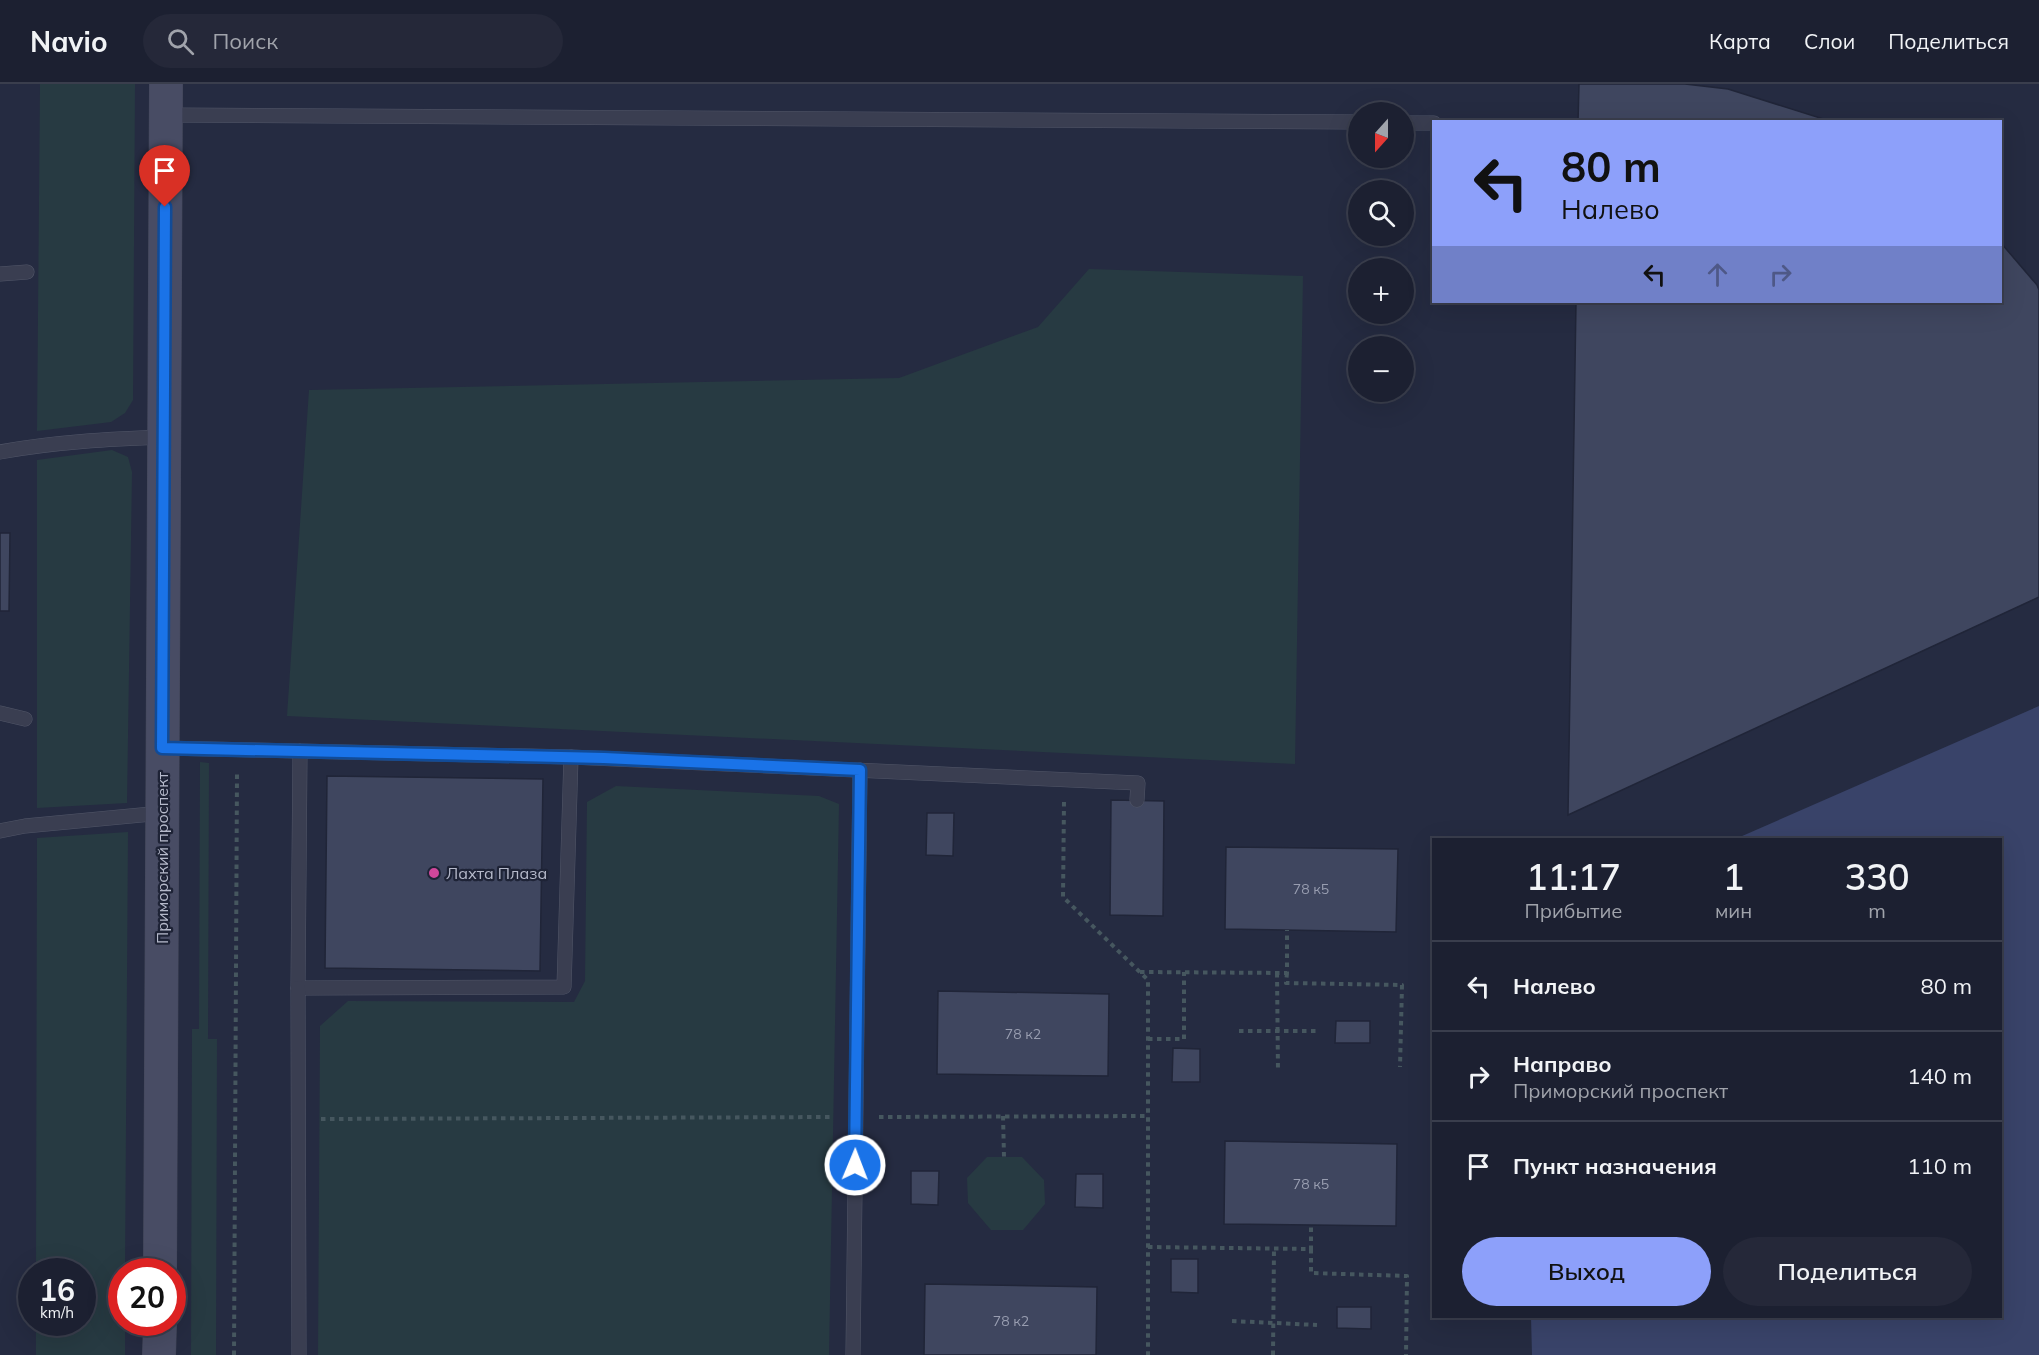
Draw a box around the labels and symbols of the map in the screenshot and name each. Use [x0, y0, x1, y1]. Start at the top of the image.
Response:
north arrow [1348, 102, 1414, 168]
pin [139, 145, 190, 207]
street label: Приморский проспект [152, 771, 172, 944]
place label: Лахта Плаза [446, 863, 547, 883]
marker: Лахта Плаза [427, 866, 441, 880]
house number: 78 к5 [1293, 880, 1329, 898]
house number: 78 к2 [1005, 1025, 1041, 1043]
position arrow [823, 1133, 887, 1197]
house number: 78 к5 [1293, 1175, 1329, 1193]
speed limit sign: 20 [108, 1258, 186, 1336]
house number: 78 к2 [993, 1312, 1029, 1330]

